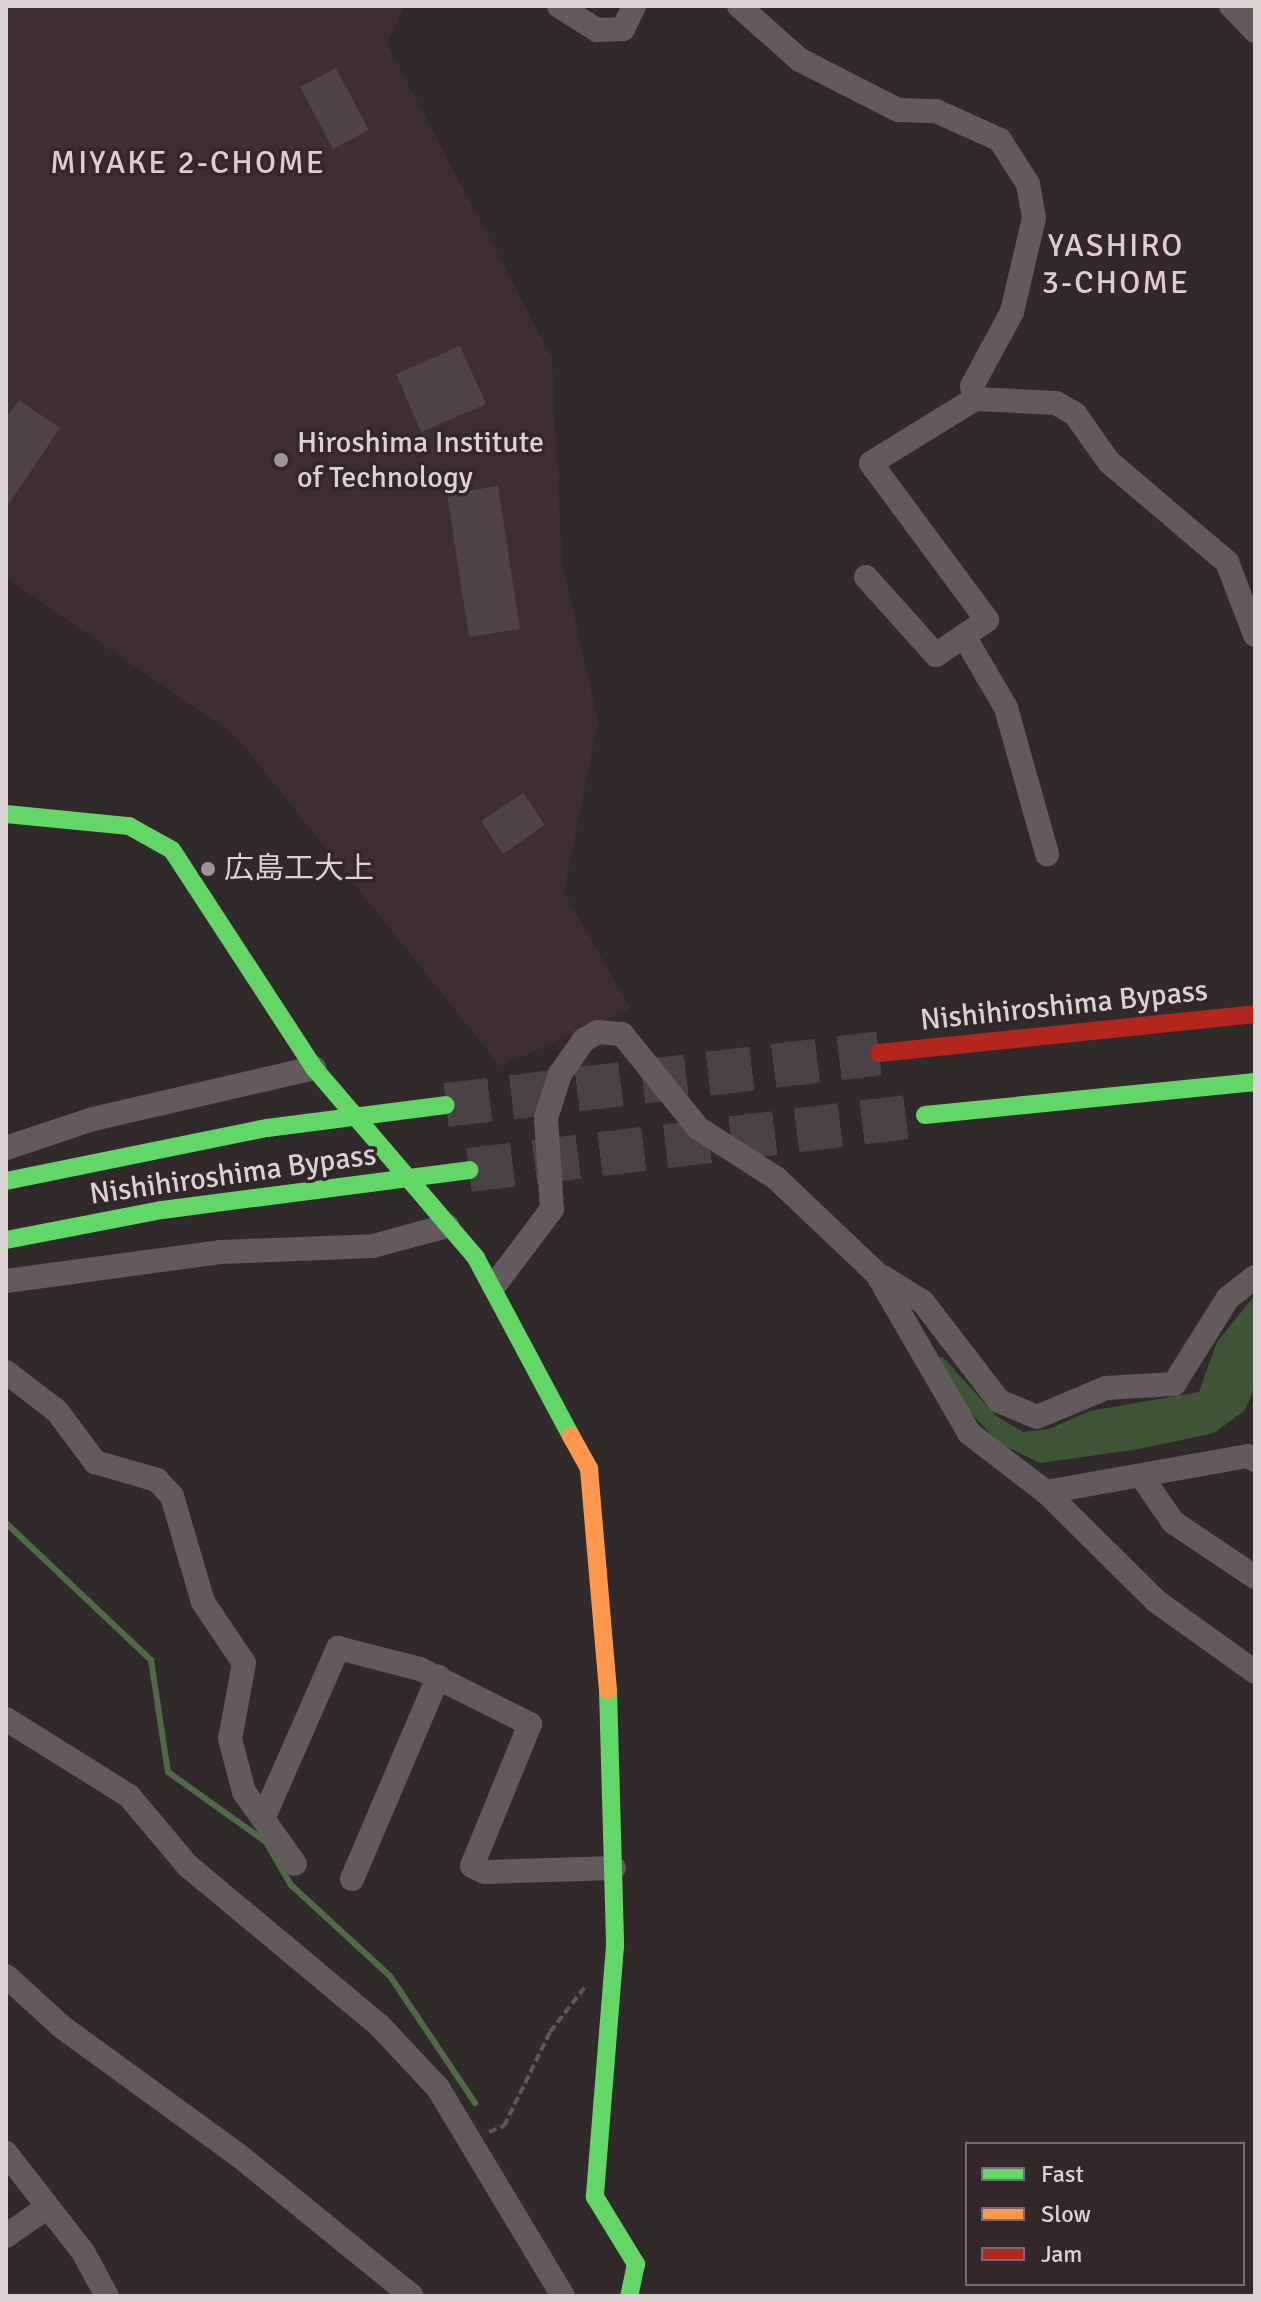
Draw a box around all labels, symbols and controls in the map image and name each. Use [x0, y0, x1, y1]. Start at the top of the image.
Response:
district label: MIYAKE 2-CHOME [50, 144, 326, 182]
district label: YASHIRO 3-CHOME [1042, 228, 1190, 303]
place label: Hiroshima Institute of Technology [297, 425, 544, 496]
marker: Hiroshima Institute of Technology [272, 451, 290, 469]
place label: 広島工大上 [224, 851, 374, 887]
marker: 広島工大上 [199, 860, 217, 878]
street label: Nishihiroshima Bypass [918, 973, 1210, 1039]
street label: Nishihiroshima Bypass [87, 1137, 379, 1213]
legend [965, 2142, 1245, 2286]
text: Fast [1041, 2159, 1084, 2189]
text: Slow [1041, 2199, 1091, 2229]
text: Jam [1041, 2239, 1082, 2269]

